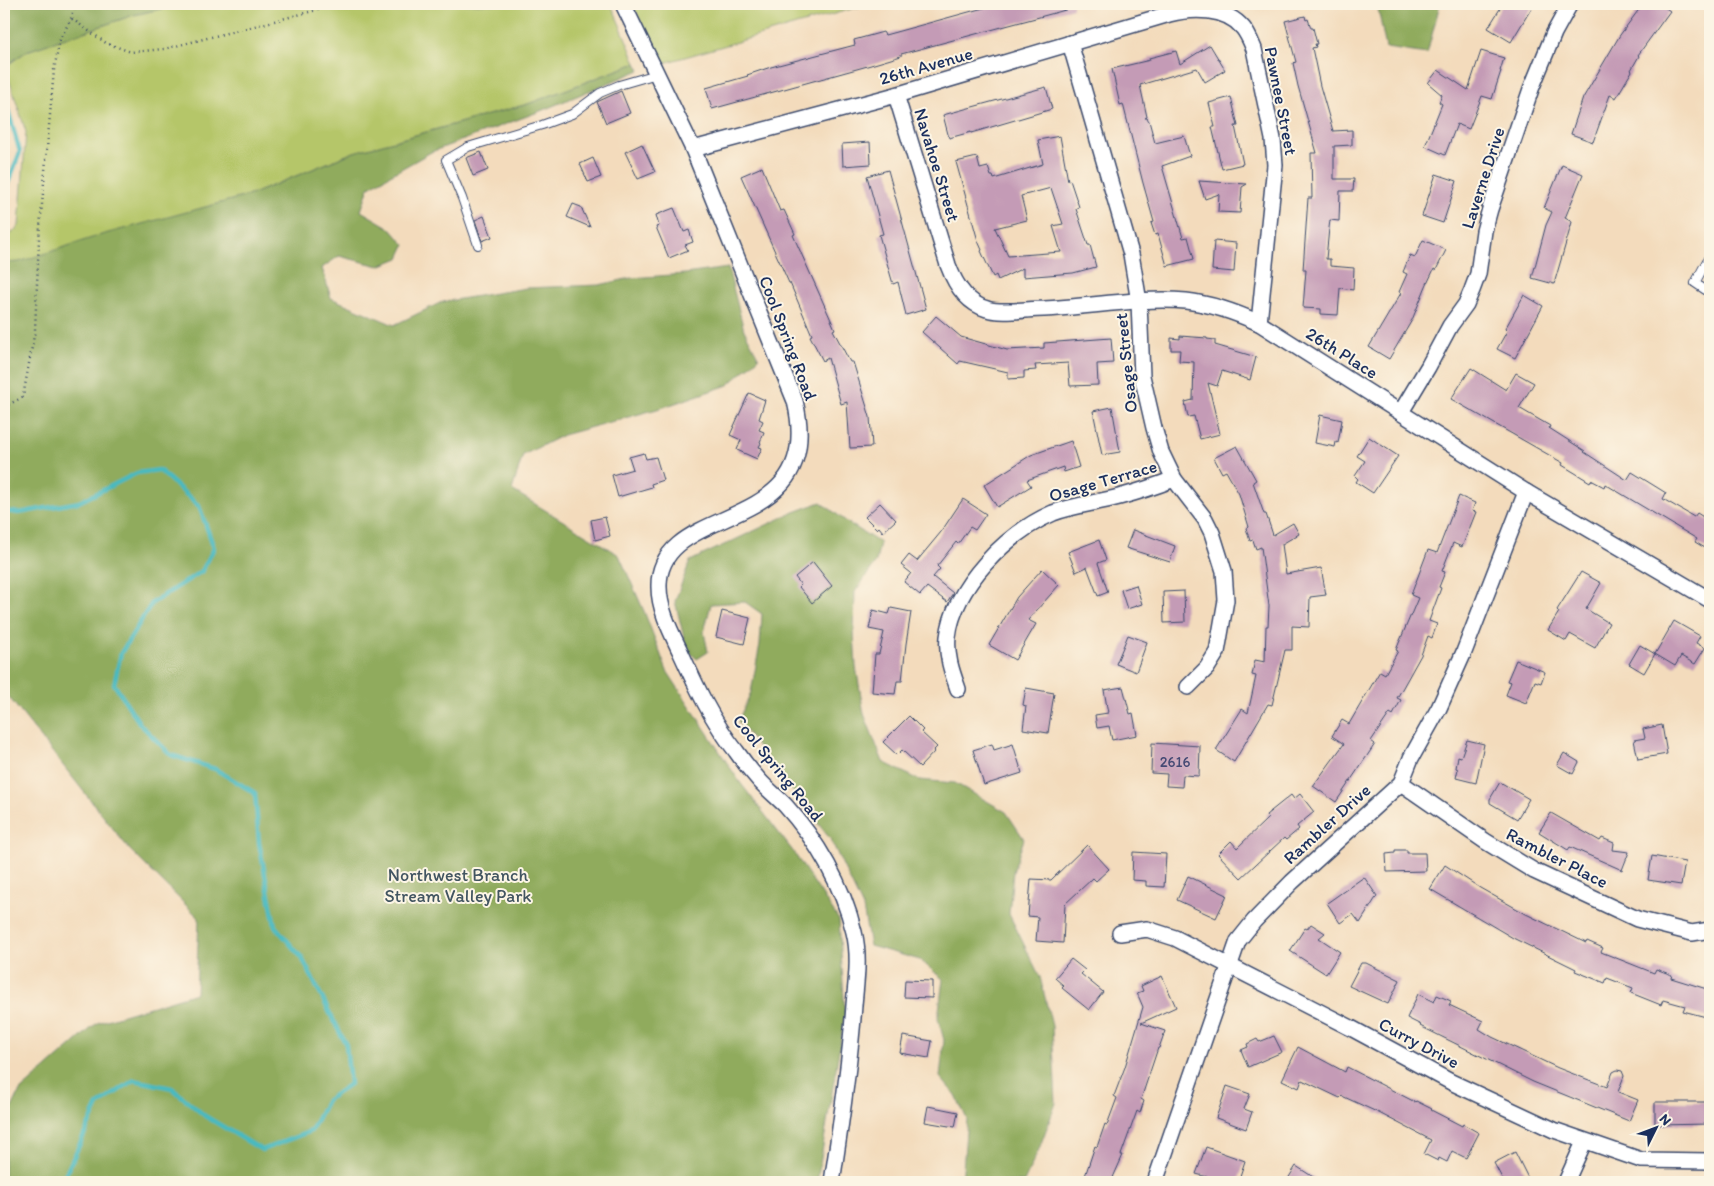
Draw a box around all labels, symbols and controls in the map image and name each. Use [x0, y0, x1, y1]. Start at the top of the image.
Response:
street label: 26th Avenue [877, 42, 975, 90]
street label: Pawnee Street [1260, 45, 1302, 157]
street label: Navahoe Street [909, 106, 965, 225]
street label: Laverne Drive [1456, 124, 1510, 232]
street label: Cool Spring Road [754, 273, 822, 404]
street label: Osage Street [1110, 312, 1142, 414]
street label: 26th Place [1302, 322, 1382, 384]
street label: Osage Terrace [1046, 455, 1160, 507]
street label: Cool Spring Road [728, 710, 828, 826]
house number: 2616 [1160, 753, 1190, 771]
street label: Rambler Drive [1279, 779, 1375, 869]
street label: Rambler Place [1502, 823, 1612, 893]
park label: Northwest Branch Stream Valley Park [384, 864, 532, 907]
street label: Curry Drive [1375, 1013, 1463, 1073]
north arrow [1632, 1104, 1682, 1154]
text: N [1656, 1110, 1675, 1129]

